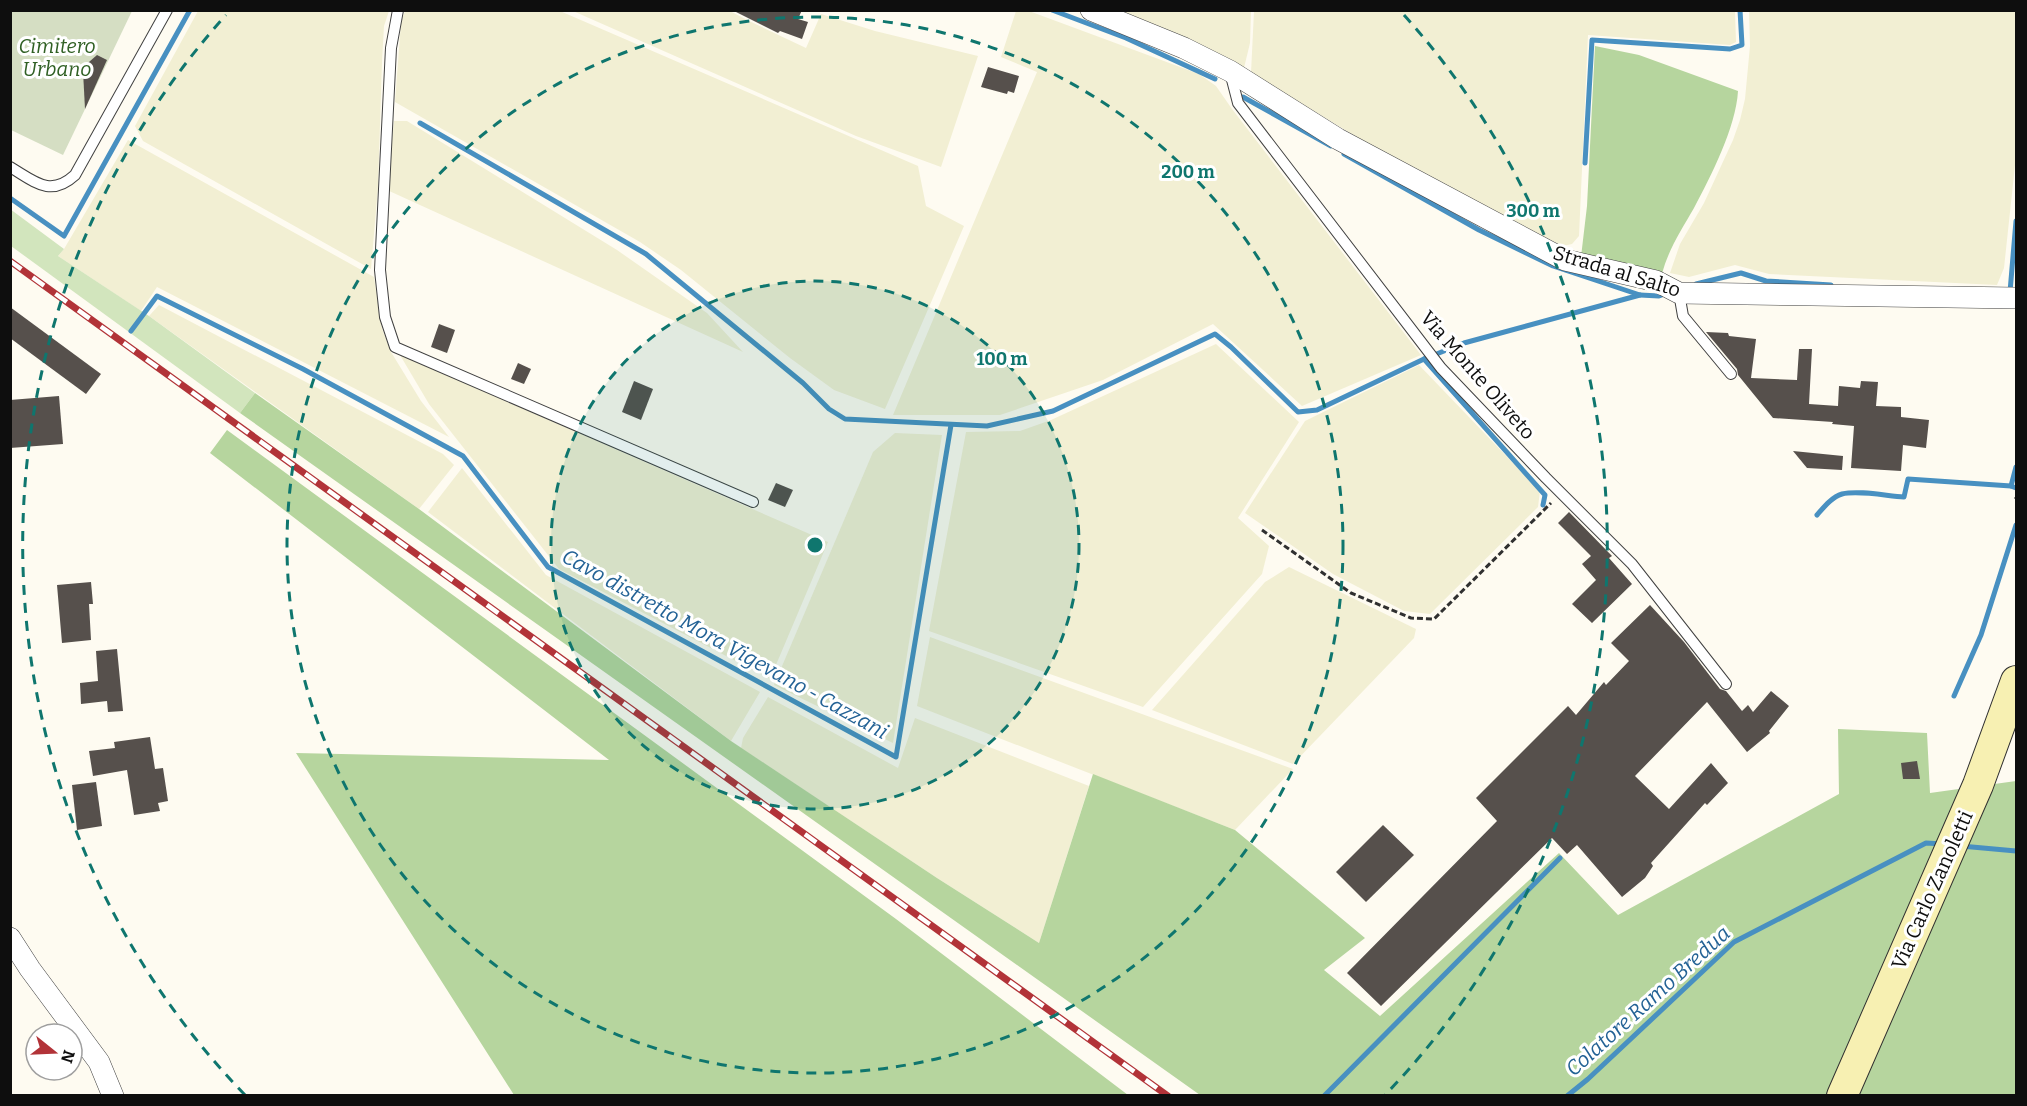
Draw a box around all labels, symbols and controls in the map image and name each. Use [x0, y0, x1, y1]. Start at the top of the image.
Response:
park label: Cimitero Urbano [18, 34, 96, 81]
text: 200 m [1161, 161, 1215, 183]
text: 300 m [1506, 200, 1560, 222]
street label: Strada al Salto [1550, 240, 1684, 302]
street label: Via Monte Oliveto [1416, 306, 1540, 444]
text: 100 m [976, 348, 1028, 370]
centre of rings [805, 535, 825, 555]
water label: Cavo distretto Mora Vigevano - Cazzani [557, 543, 893, 745]
street label: Via Carlo Zanoletti [1886, 807, 1978, 973]
water label: Colatore Ramo Bredua [1560, 920, 1736, 1082]
north arrow [24, 1022, 84, 1082]
text: N [57, 1048, 79, 1065]

